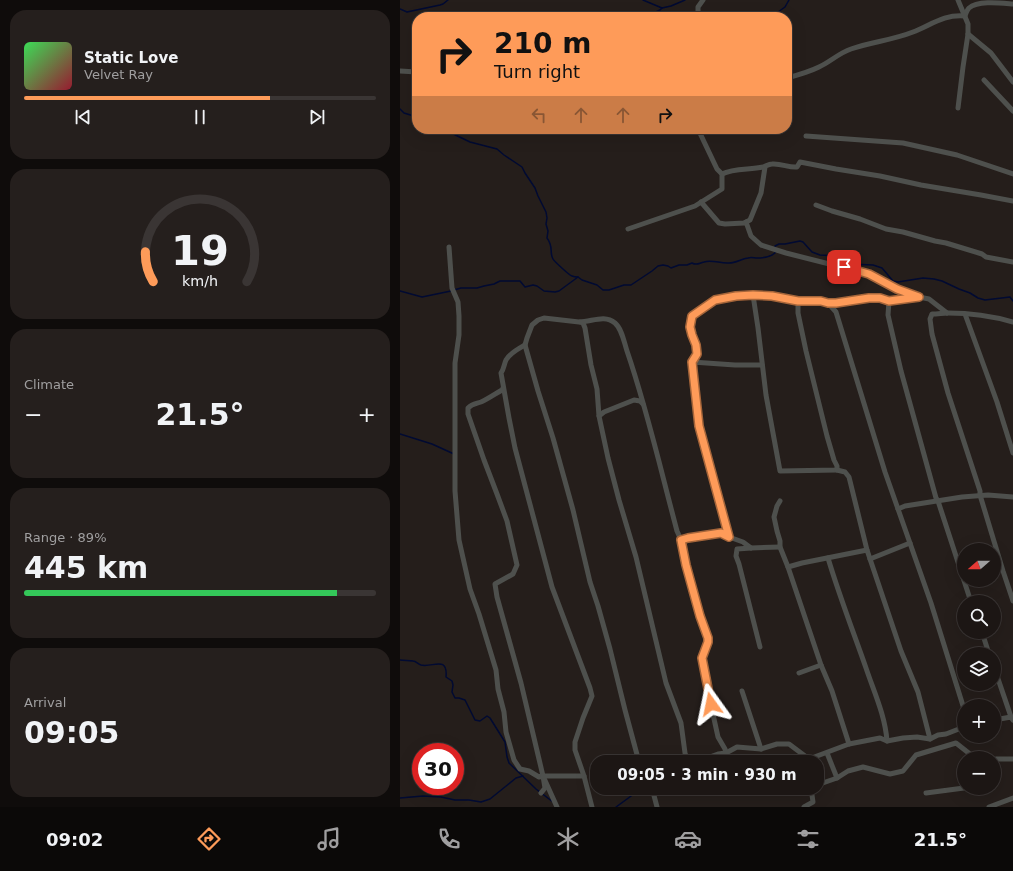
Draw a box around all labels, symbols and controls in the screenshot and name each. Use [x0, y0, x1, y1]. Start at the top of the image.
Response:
text: 210 m [494, 27, 591, 60]
icon: right [428, 28, 480, 80]
text: Static Love [84, 49, 178, 67]
text: Turn right [494, 61, 580, 82]
text: Velvet Ray [84, 67, 153, 82]
icon: left [528, 104, 550, 126]
icon: ahead [570, 104, 592, 126]
icon: ahead [612, 104, 634, 126]
icon: right [654, 104, 676, 126]
icon: previous [72, 106, 94, 128]
icon: pause [189, 106, 211, 128]
icon: next [306, 106, 328, 128]
text: 19 [171, 226, 229, 275]
pin [827, 250, 861, 284]
icon: arrive [833, 256, 855, 278]
text: km/h [182, 273, 218, 289]
text: Climate [24, 377, 74, 392]
text: 21.5° [155, 397, 245, 432]
text: − [24, 402, 42, 427]
text: + [358, 402, 376, 427]
text: Range · 89% [24, 530, 107, 545]
north arrow [957, 543, 1001, 587]
map controls [957, 543, 1001, 795]
text: 445 km [24, 550, 148, 585]
button: search [957, 595, 1001, 639]
button: layers [957, 647, 1001, 691]
position arrow [690, 683, 732, 725]
text: Arrival [24, 695, 66, 710]
button: + [957, 699, 1001, 743]
text: 09:05 [24, 715, 120, 750]
speed limit sign: 30 [412, 743, 464, 795]
button: − [957, 751, 1001, 795]
text: 09:05 · 3 min · 930 m [617, 766, 797, 784]
icon: directions [195, 825, 223, 853]
icon: music [315, 825, 343, 853]
icon: phone [435, 825, 463, 853]
icon: climate [554, 825, 582, 853]
icon: car [674, 825, 702, 853]
icon: filters [794, 825, 822, 853]
text: 09:02 [46, 829, 103, 850]
text: 21.5° [914, 829, 967, 850]

